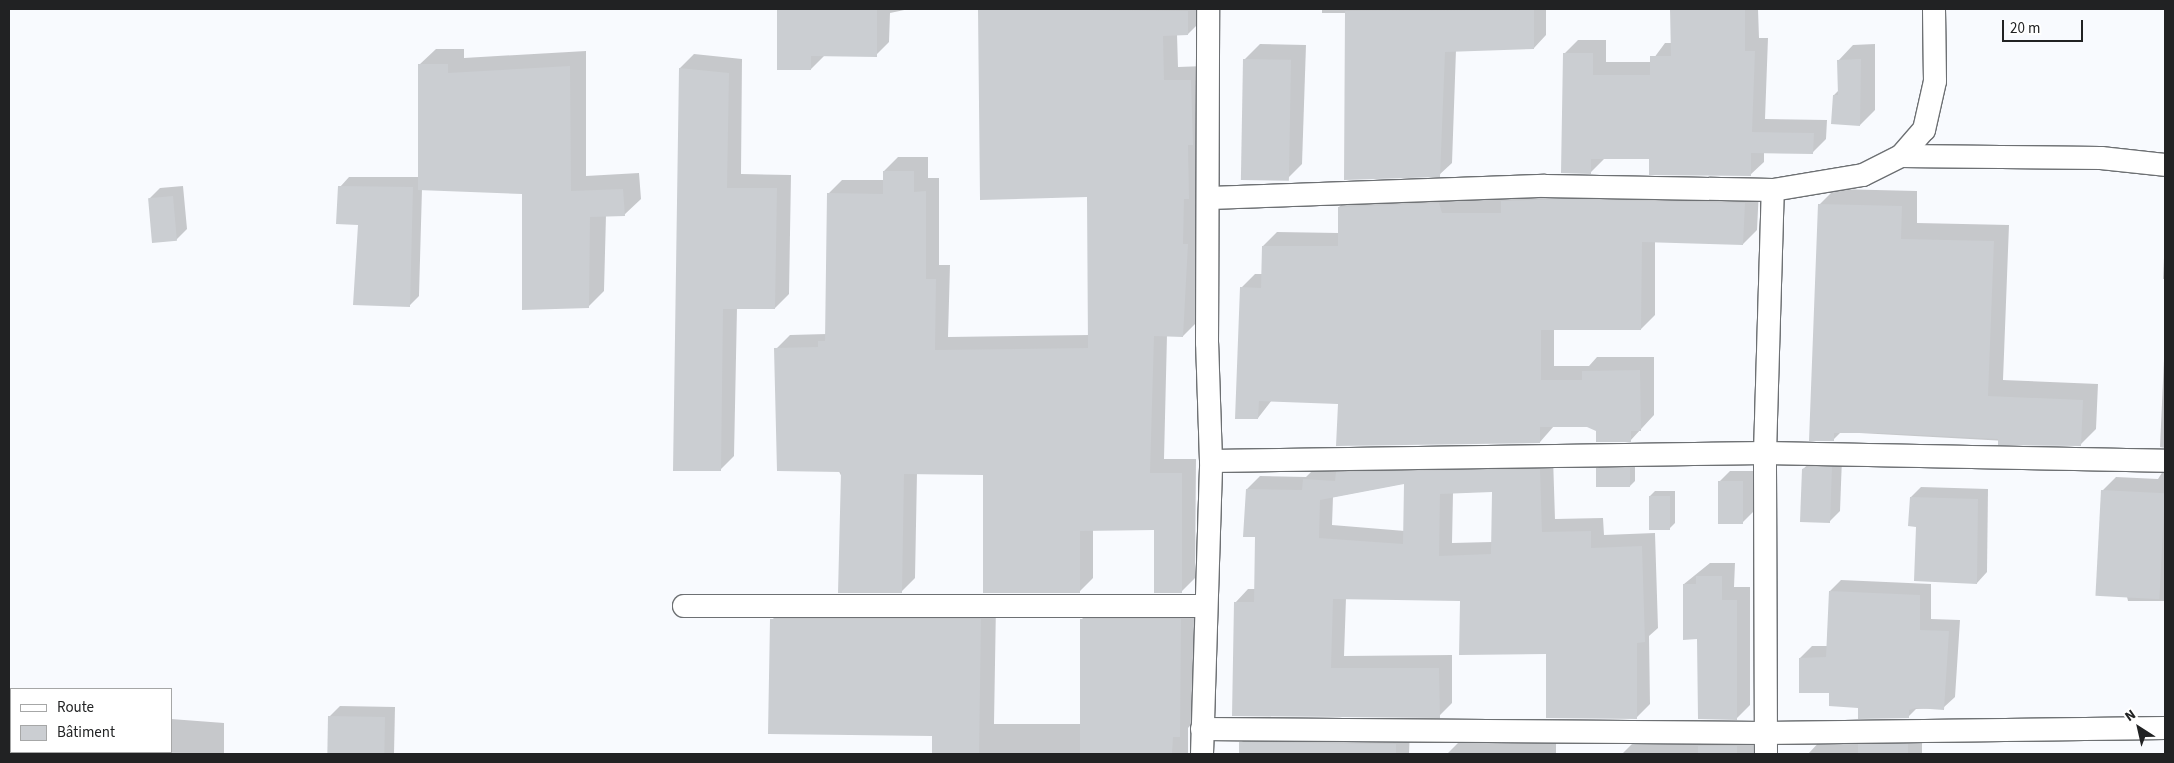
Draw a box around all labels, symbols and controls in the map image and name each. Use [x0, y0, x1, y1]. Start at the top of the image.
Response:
scale bar [2004, 10, 2085, 42]
text: 20 m [2010, 18, 2040, 39]
legend [10, 688, 172, 753]
text: Route [57, 697, 94, 718]
north arrow [2114, 703, 2164, 753]
text: N [2121, 705, 2140, 727]
text: Bâtiment [57, 722, 115, 743]

